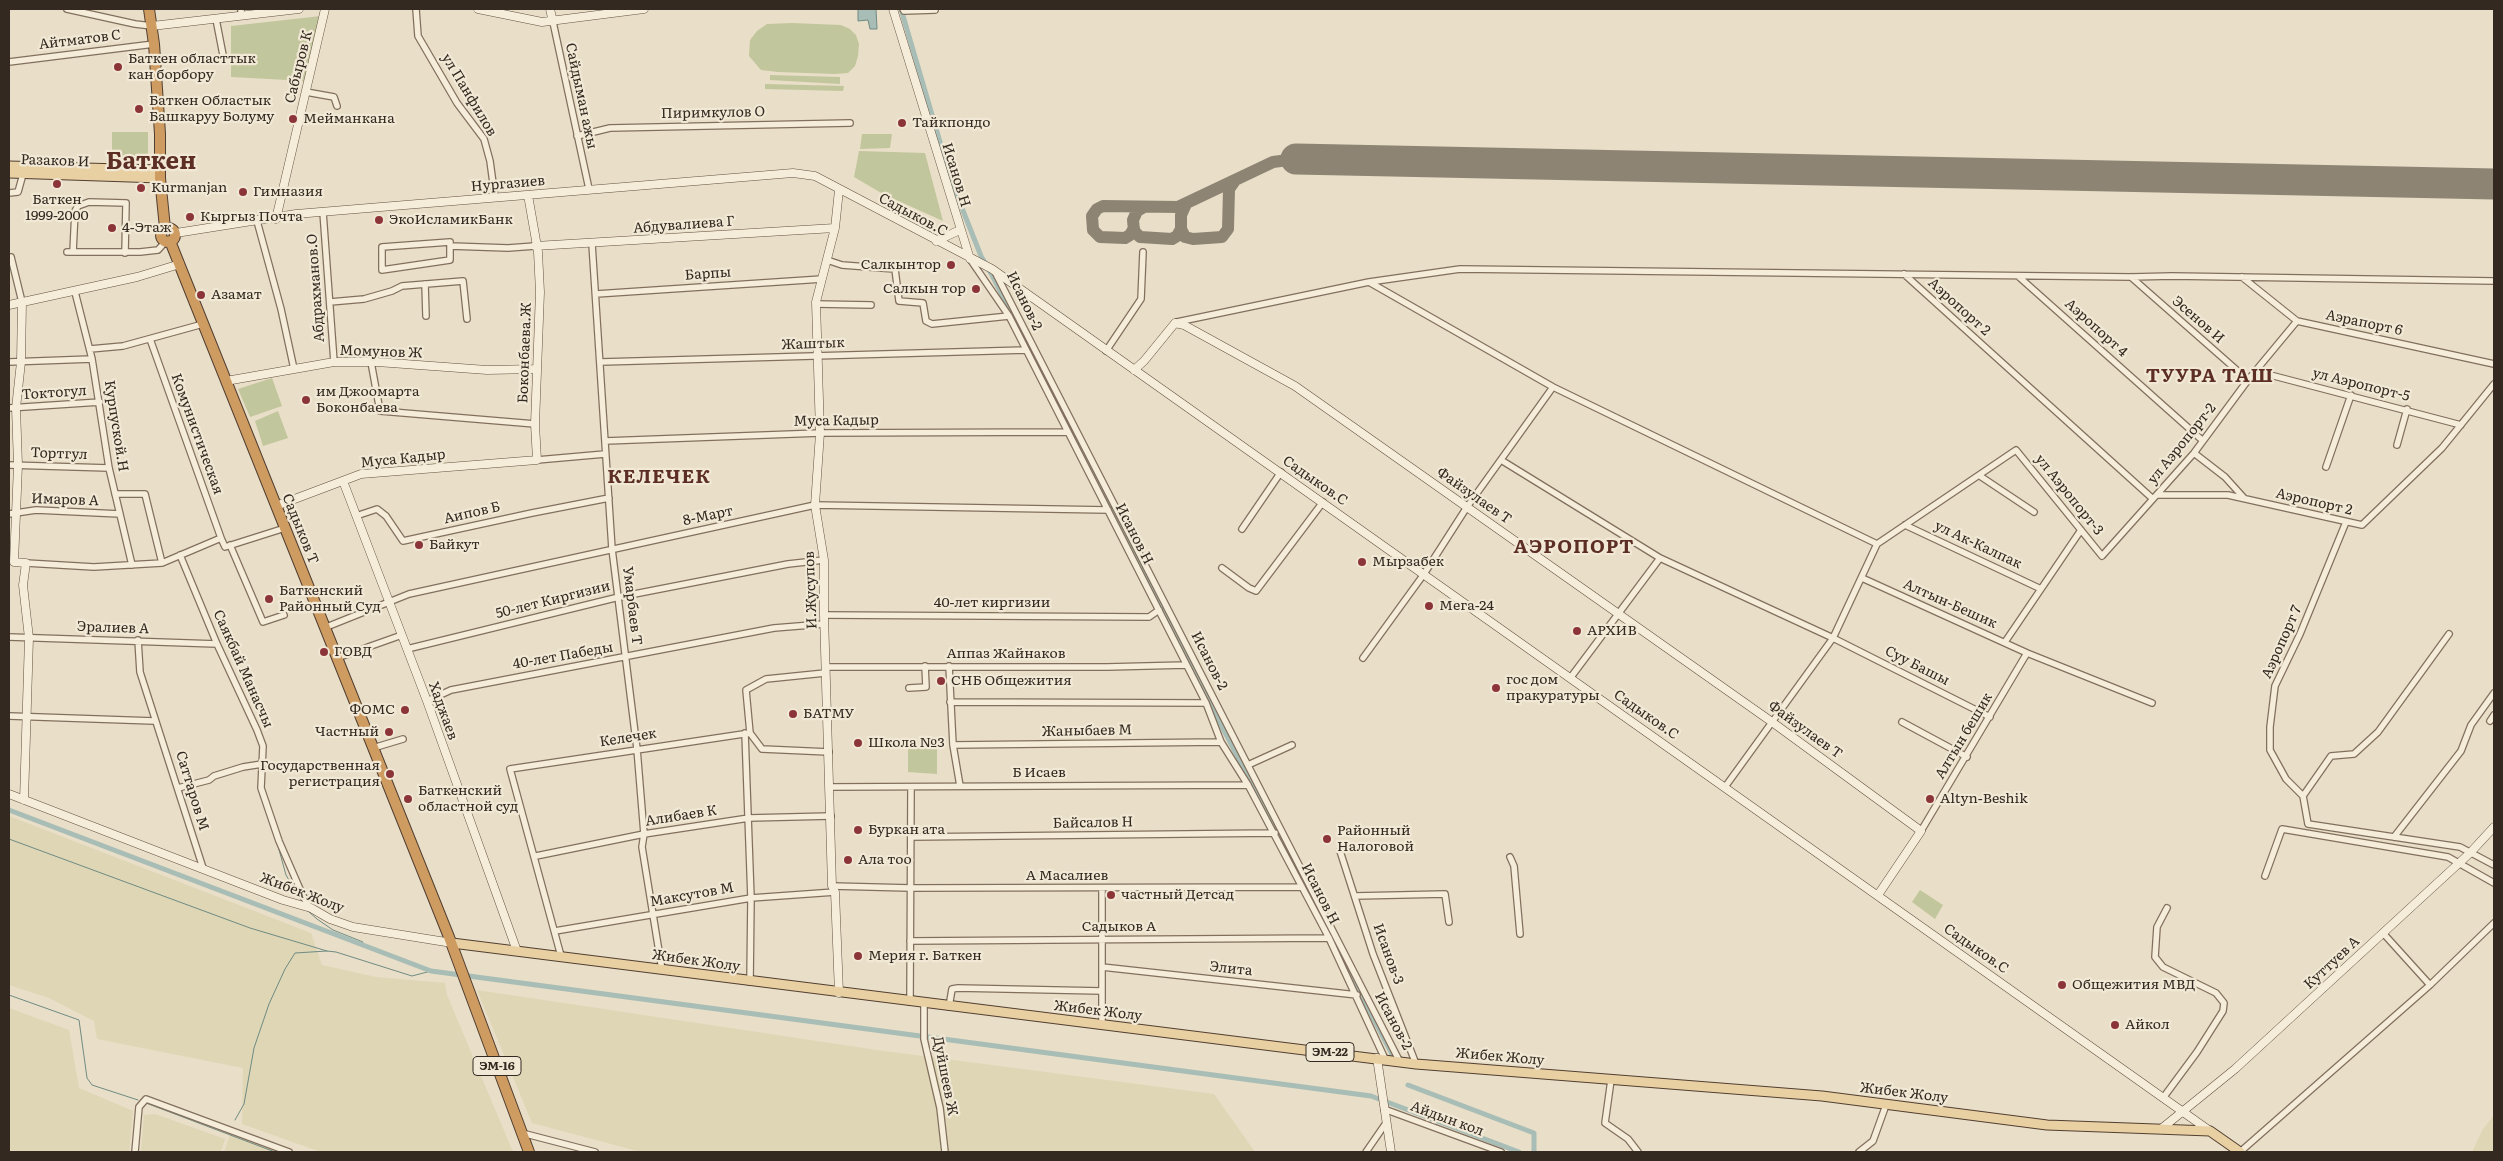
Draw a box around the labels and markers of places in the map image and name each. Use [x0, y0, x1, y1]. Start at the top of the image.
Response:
place label: Баткен областтык кан борбору [128, 51, 256, 84]
marker: Баткен областтык кан борбору [112, 61, 124, 73]
place label: Баткен Областык Башкаруу Болуму [149, 93, 274, 125]
marker: Баткен Областык Башкаруу Болуму [133, 103, 145, 115]
place label: Мейманкана [303, 111, 395, 127]
marker: Мейманкана [287, 113, 299, 125]
place label: Тайкпондо [912, 115, 991, 131]
marker: Тайкпондо [896, 117, 908, 129]
marker: Баткен 1999-2000 [51, 178, 63, 190]
place label: Kurmanjan [151, 180, 227, 196]
marker: Kurmanjan [135, 182, 147, 194]
place label: Гимназия [253, 184, 323, 200]
marker: Гимназия [237, 186, 249, 198]
place label: Баткен 1999-2000 [25, 192, 89, 224]
place label: Кыргыз Почта [200, 209, 303, 225]
marker: Кыргыз Почта [184, 211, 196, 223]
place label: ЭкоИсламикБанк [389, 212, 513, 228]
marker: ЭкоИсламикБанк [373, 214, 385, 226]
place label: 4-Этаж [122, 220, 172, 236]
marker: 4-Этаж [106, 222, 118, 234]
place label: Салкынтор [861, 257, 941, 273]
marker: Салкынтор [945, 259, 957, 271]
place label: Салкын тор [883, 281, 966, 297]
marker: Салкын тор [970, 283, 982, 295]
place label: Азамат [211, 287, 262, 303]
marker: Азамат [195, 289, 207, 301]
place label: им Джоомарта Боконбаева [316, 384, 420, 417]
marker: им Джоомарта Боконбаева [300, 394, 312, 406]
place label: Байкут [429, 537, 480, 553]
marker: Байкут [413, 539, 425, 551]
place label: Мырзабек [1372, 554, 1444, 570]
marker: Мырзабек [1356, 556, 1368, 568]
place label: Баткенский Районный Суд [279, 583, 381, 616]
marker: Баткенский Районный Суд [263, 593, 275, 605]
place label: Мега-24 [1439, 598, 1494, 614]
marker: Мега-24 [1423, 600, 1435, 612]
place label: АРХИВ [1587, 623, 1637, 639]
marker: АРХИВ [1571, 625, 1583, 637]
place label: ГОВД [334, 644, 372, 660]
marker: ГОВД [318, 646, 330, 658]
place label: гос дом пракуратуры [1506, 672, 1600, 704]
place label: СНБ Общежития [951, 673, 1072, 689]
marker: СНБ Общежития [935, 675, 947, 687]
marker: гос дом пракуратуры [1490, 682, 1502, 694]
place label: ФОМС [350, 702, 395, 718]
marker: ФОМС [399, 704, 411, 716]
place label: БАТМУ [803, 706, 854, 722]
marker: БАТМУ [787, 708, 799, 720]
place label: Частный [315, 724, 379, 740]
marker: Частный [383, 726, 395, 738]
place label: Школа №3 [868, 735, 945, 751]
marker: Школа №3 [852, 737, 864, 749]
place label: Государственная регистрация [260, 758, 380, 790]
marker: Государственная регистрация [384, 768, 396, 780]
place label: Баткенский областной суд [418, 783, 518, 816]
place label: Altyn-Beshik [1940, 791, 2028, 807]
marker: Баткенский областной суд [402, 793, 414, 805]
marker: Altyn-Beshik [1924, 793, 1936, 805]
place label: Буркан ата [868, 822, 945, 838]
place label: Районный Налоговой [1337, 823, 1414, 856]
marker: Буркан ата [852, 824, 864, 836]
marker: Районный Налоговой [1321, 833, 1333, 845]
place label: Ала тоо [858, 852, 912, 868]
marker: Ала тоо [842, 854, 854, 866]
place label: частный Детсад [1121, 887, 1234, 903]
marker: частный Детсад [1105, 889, 1117, 901]
place label: Мерия г. Бaткен [868, 948, 982, 964]
marker: Мерия г. Бaткен [852, 950, 864, 962]
place label: Общежития МВД [2072, 977, 2195, 993]
marker: Общежития МВД [2056, 979, 2068, 991]
place label: Айкол [2125, 1017, 2170, 1033]
marker: Айкол [2109, 1019, 2121, 1031]

